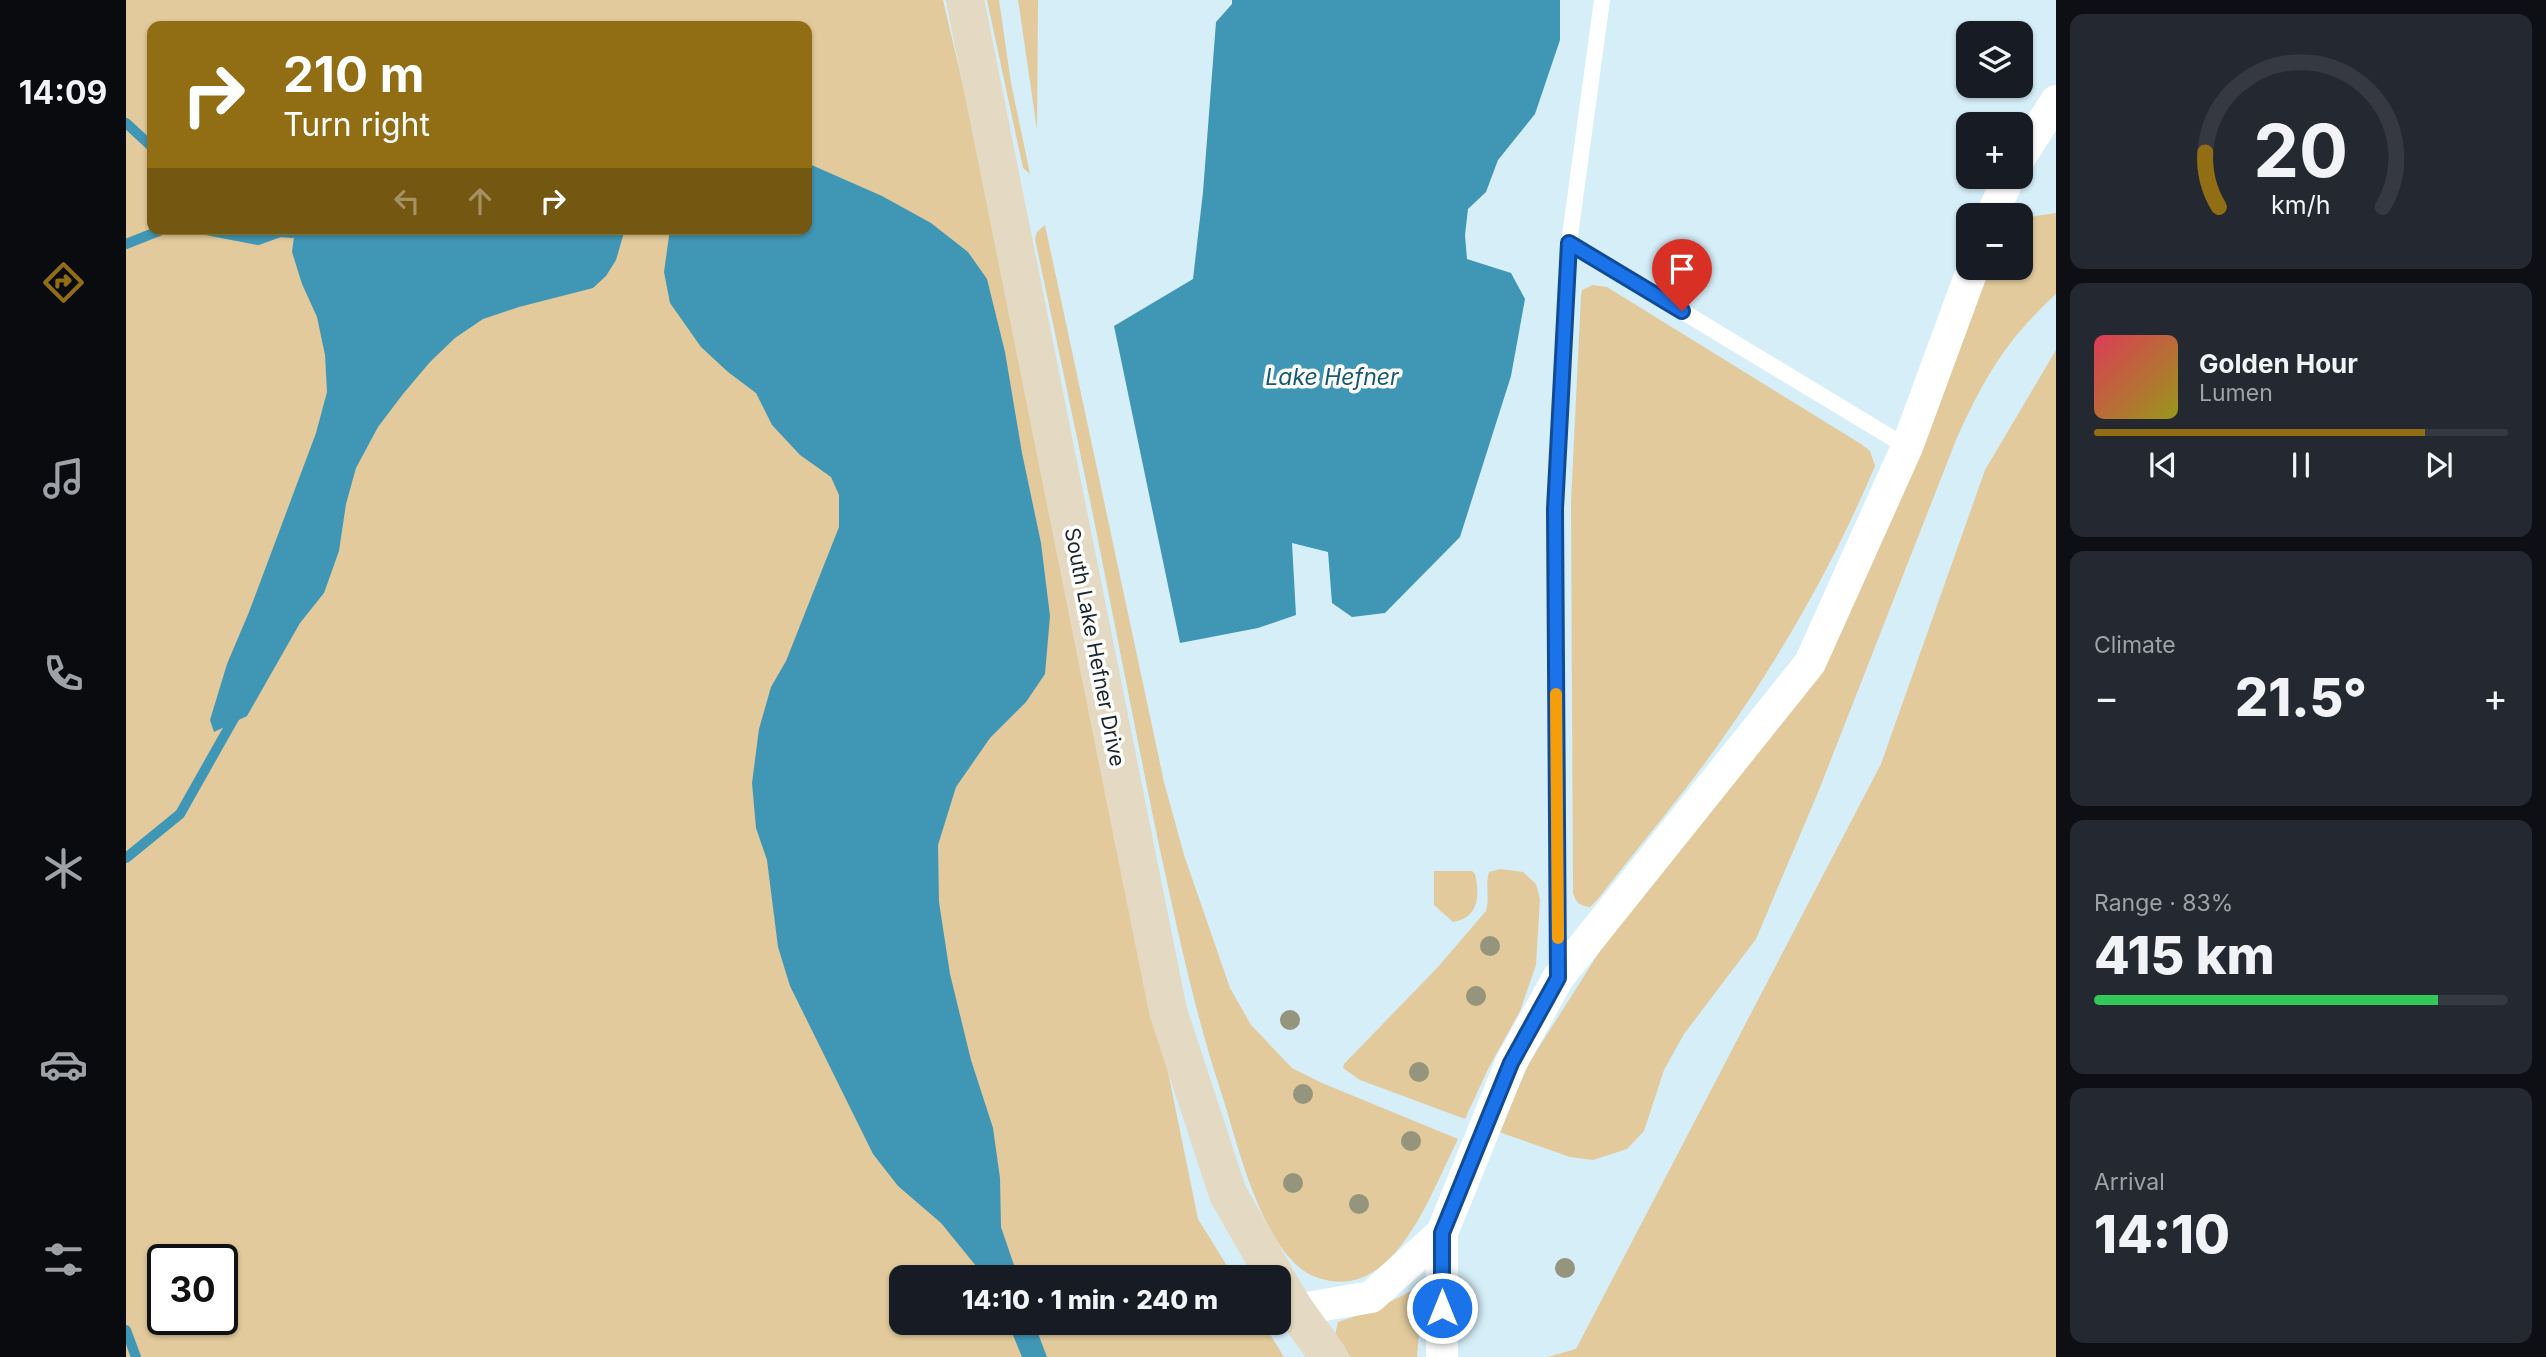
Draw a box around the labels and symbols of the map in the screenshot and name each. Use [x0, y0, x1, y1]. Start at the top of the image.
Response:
pin [1652, 239, 1712, 311]
water label: Lake Hefner [1265, 363, 1400, 391]
street label: South Lake Hefner Drive [1060, 525, 1130, 769]
speed limit sign: 30 [147, 1244, 238, 1335]
position arrow [1405, 1271, 1479, 1345]

